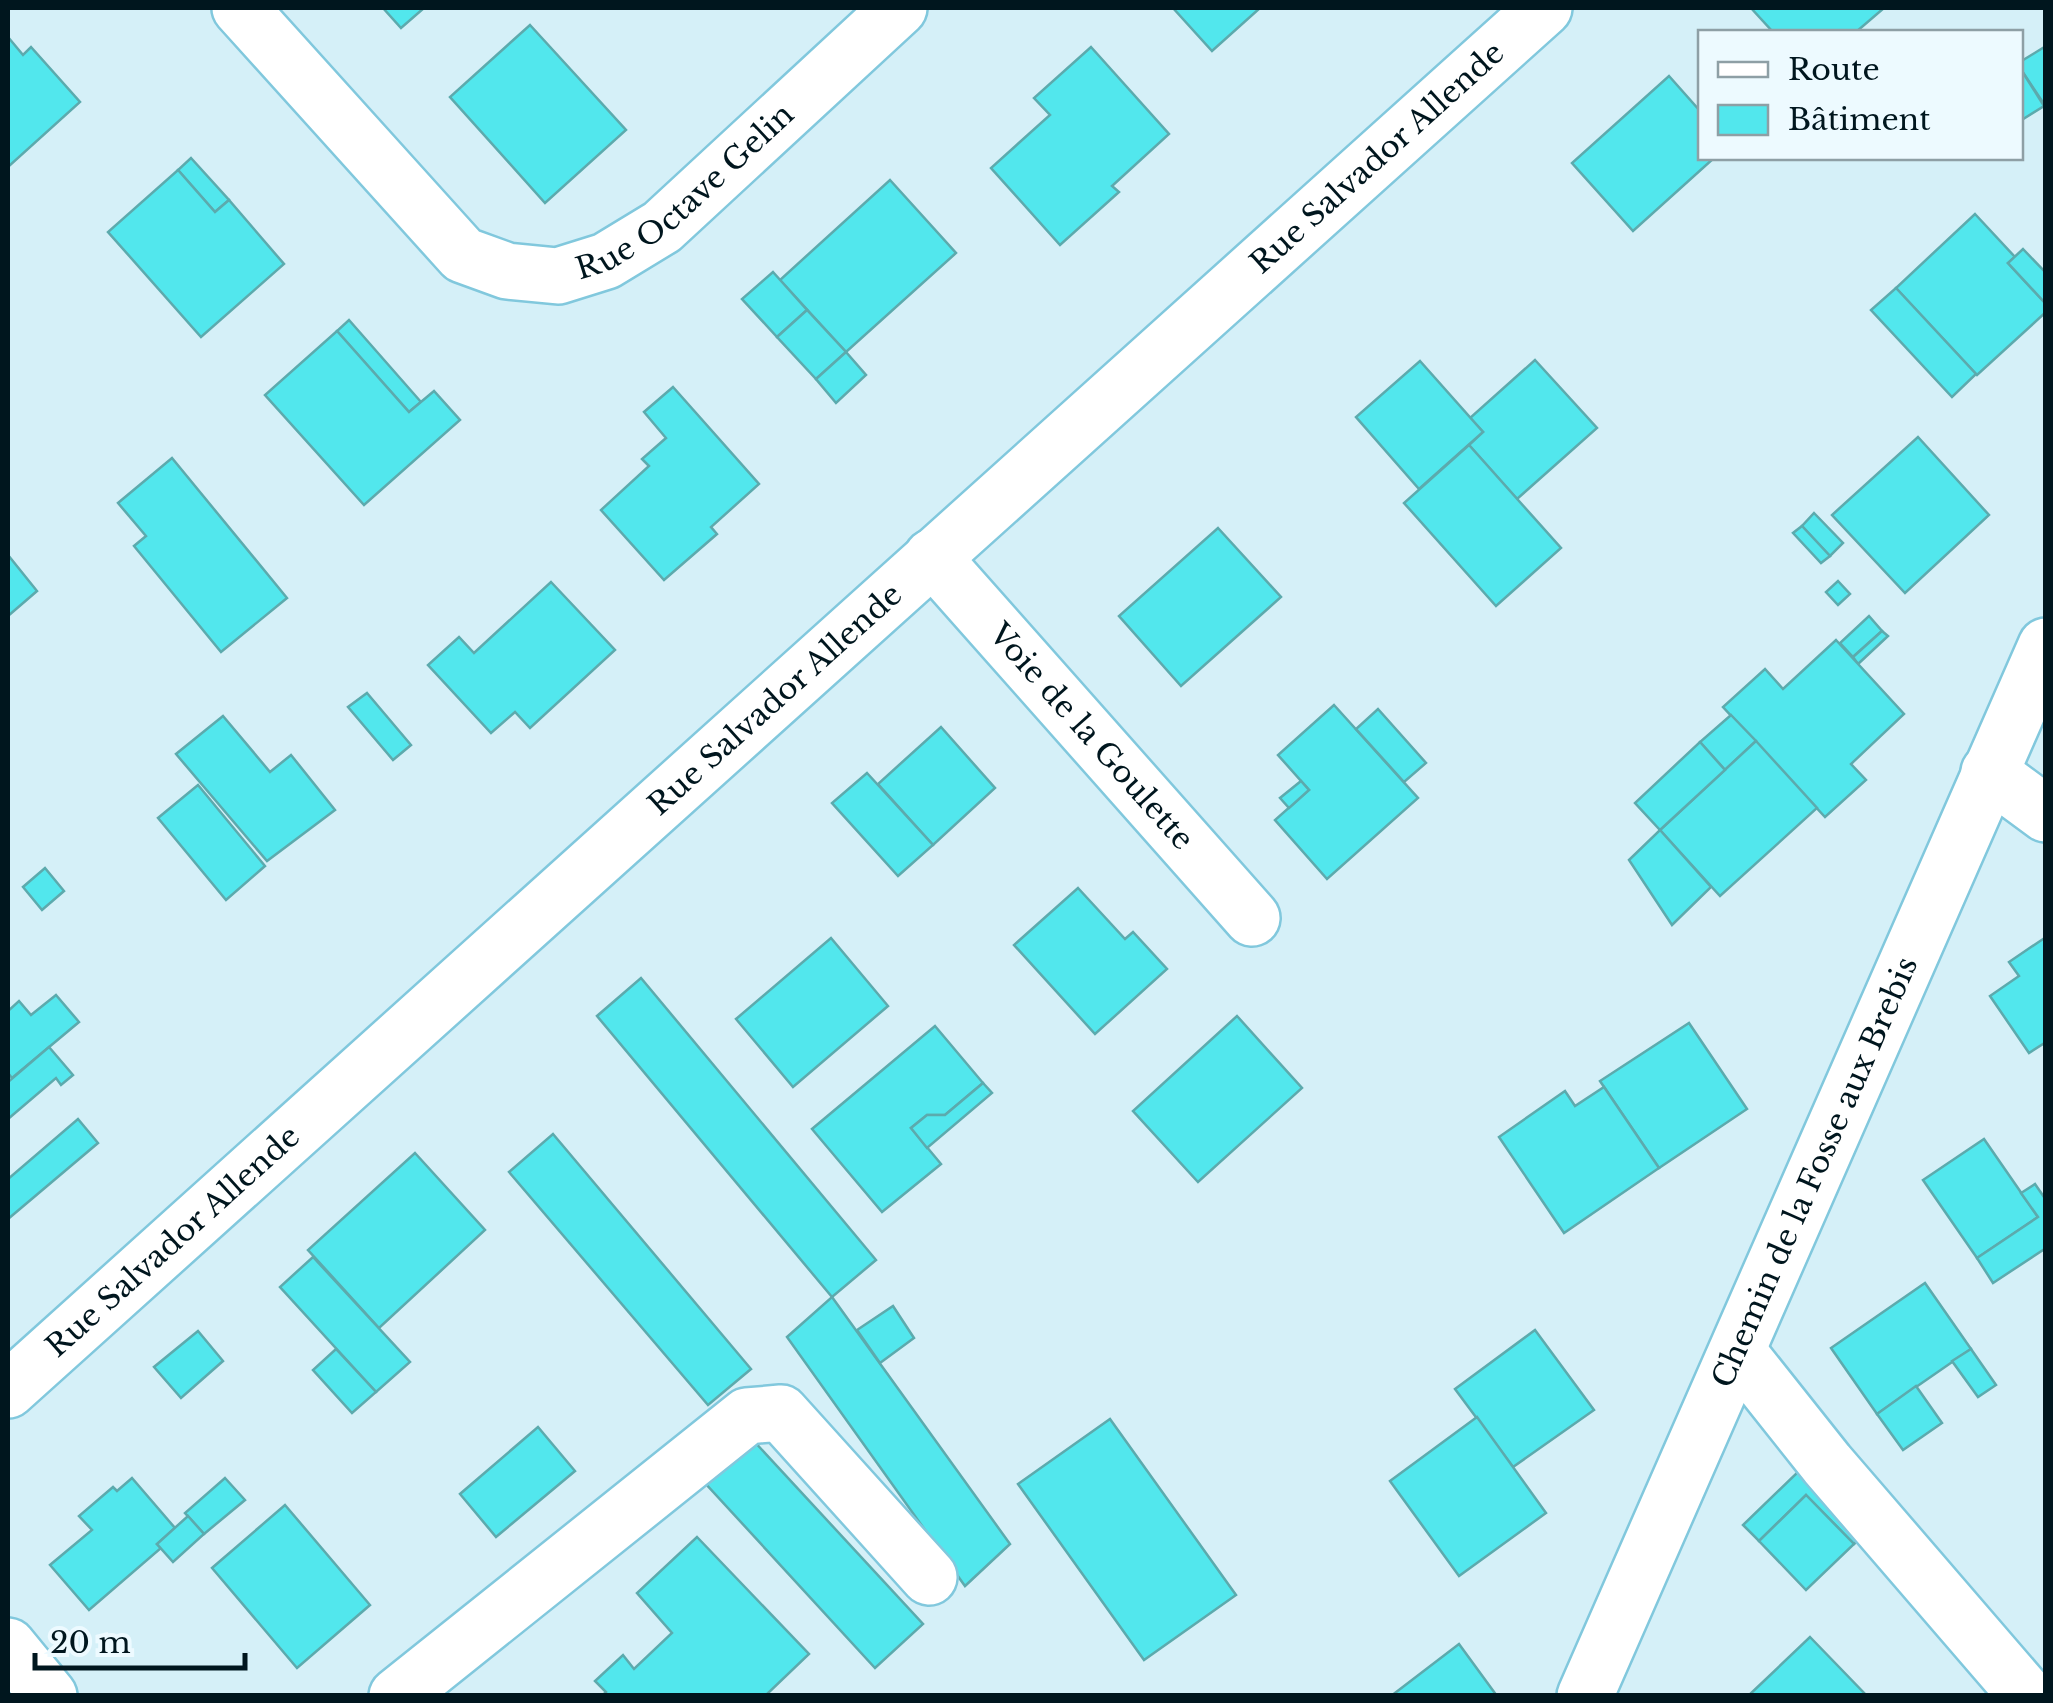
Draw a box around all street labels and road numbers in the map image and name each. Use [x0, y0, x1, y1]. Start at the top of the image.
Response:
street label: Rue Salvador Allende [1242, 34, 1512, 281]
street label: Rue Octave Gelin [571, 96, 801, 287]
street label: Rue Salvador Allende [640, 576, 909, 823]
street label: Voie de la Goulette [981, 615, 1202, 857]
street label: Chemin de la Fosse aux Brebis [1704, 951, 1925, 1393]
street label: Rue Salvador Allende [38, 1117, 307, 1365]

